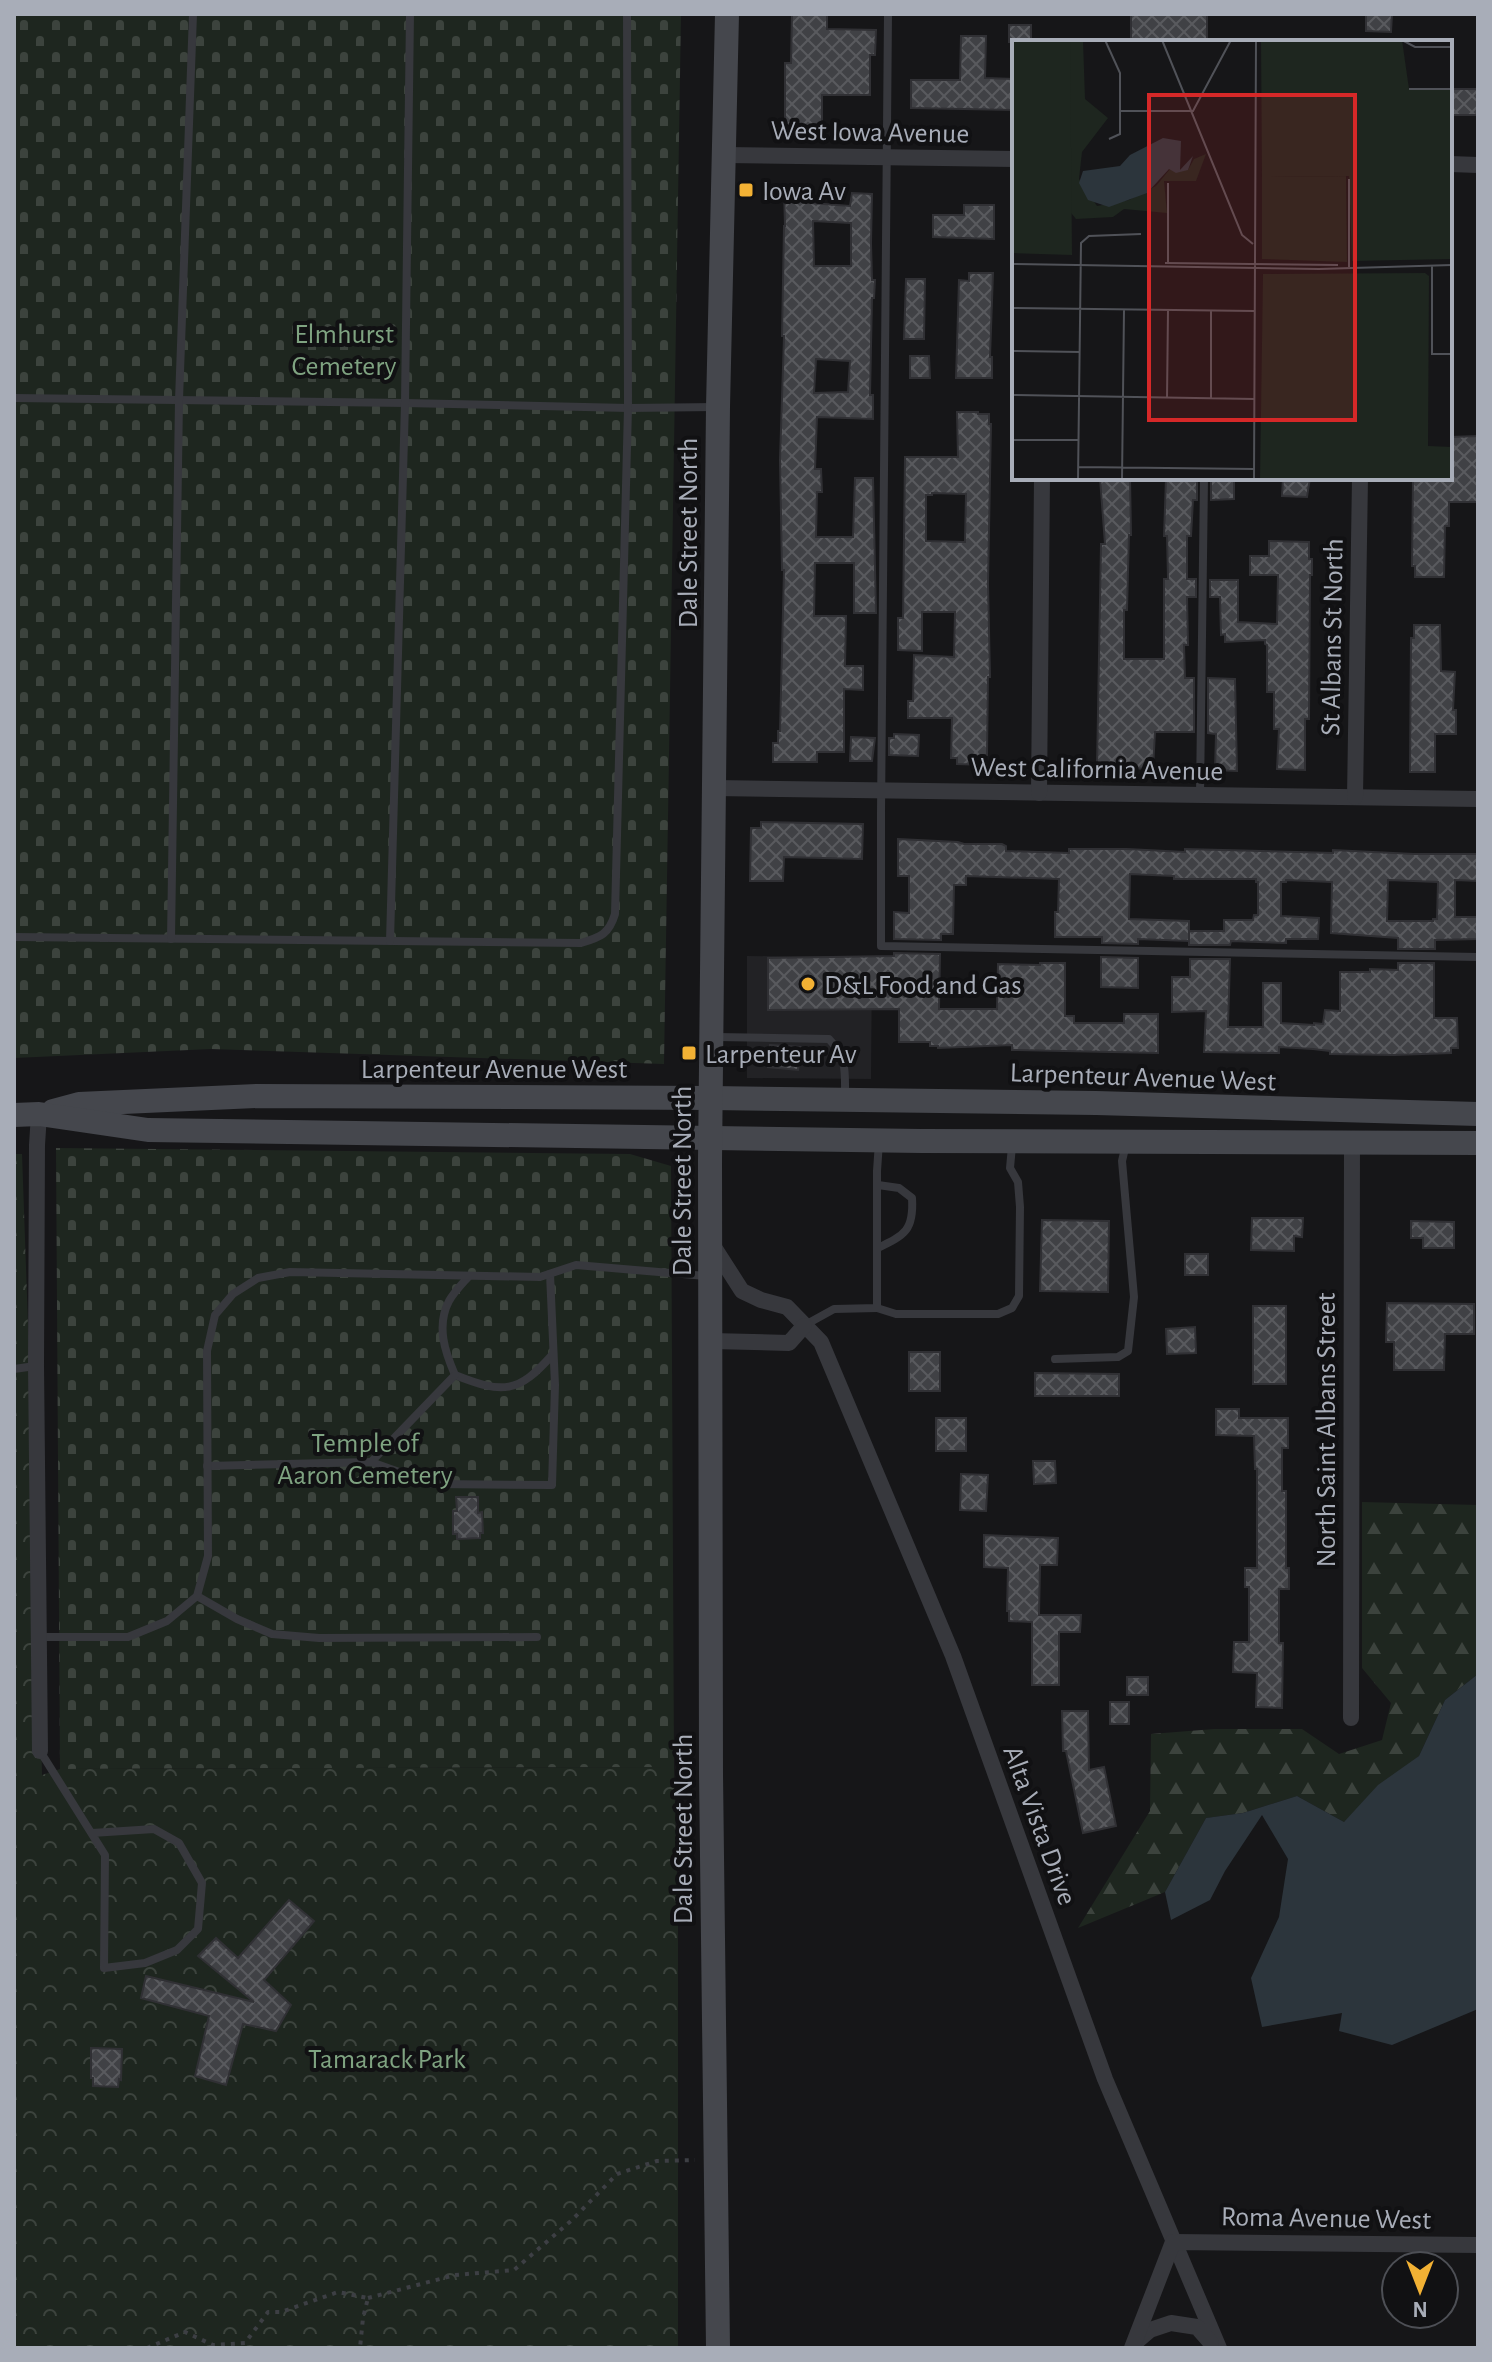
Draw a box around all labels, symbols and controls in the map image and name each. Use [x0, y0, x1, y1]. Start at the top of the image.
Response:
inset map [1012, 40, 1452, 480]
street label: West Iowa Avenue [770, 117, 969, 149]
place label: Iowa Av [762, 178, 846, 206]
marker: Iowa Av [737, 181, 755, 199]
park label: Elmhurst Cemetery [291, 321, 397, 381]
street label: Dale Street North [675, 438, 703, 628]
street label: St Albans St North [1317, 538, 1349, 736]
street label: West California Avenue [970, 754, 1224, 786]
place label: D&L Food and Gas [824, 972, 1022, 1000]
marker: D&L Food and Gas [799, 975, 817, 993]
place label: Larpenteur Av [705, 1041, 857, 1069]
marker: Larpenteur Av [680, 1044, 698, 1062]
street label: Larpenteur Avenue West [361, 1056, 627, 1084]
street label: Larpenteur Avenue West [1009, 1059, 1277, 1097]
street label: Dale Street North [669, 1086, 697, 1276]
street label: North Saint Albans Street [1313, 1292, 1341, 1568]
park label: Temple of Aaron Cemetery [277, 1430, 453, 1490]
street label: Dale Street North [670, 1734, 698, 1924]
street label: Alta Vista Drive [997, 1742, 1081, 1909]
park label: Tamarack Park [308, 2046, 466, 2074]
street label: Roma Avenue West [1221, 2203, 1431, 2235]
north arrow [1380, 2250, 1460, 2330]
text: N [1412, 2298, 1428, 2320]

